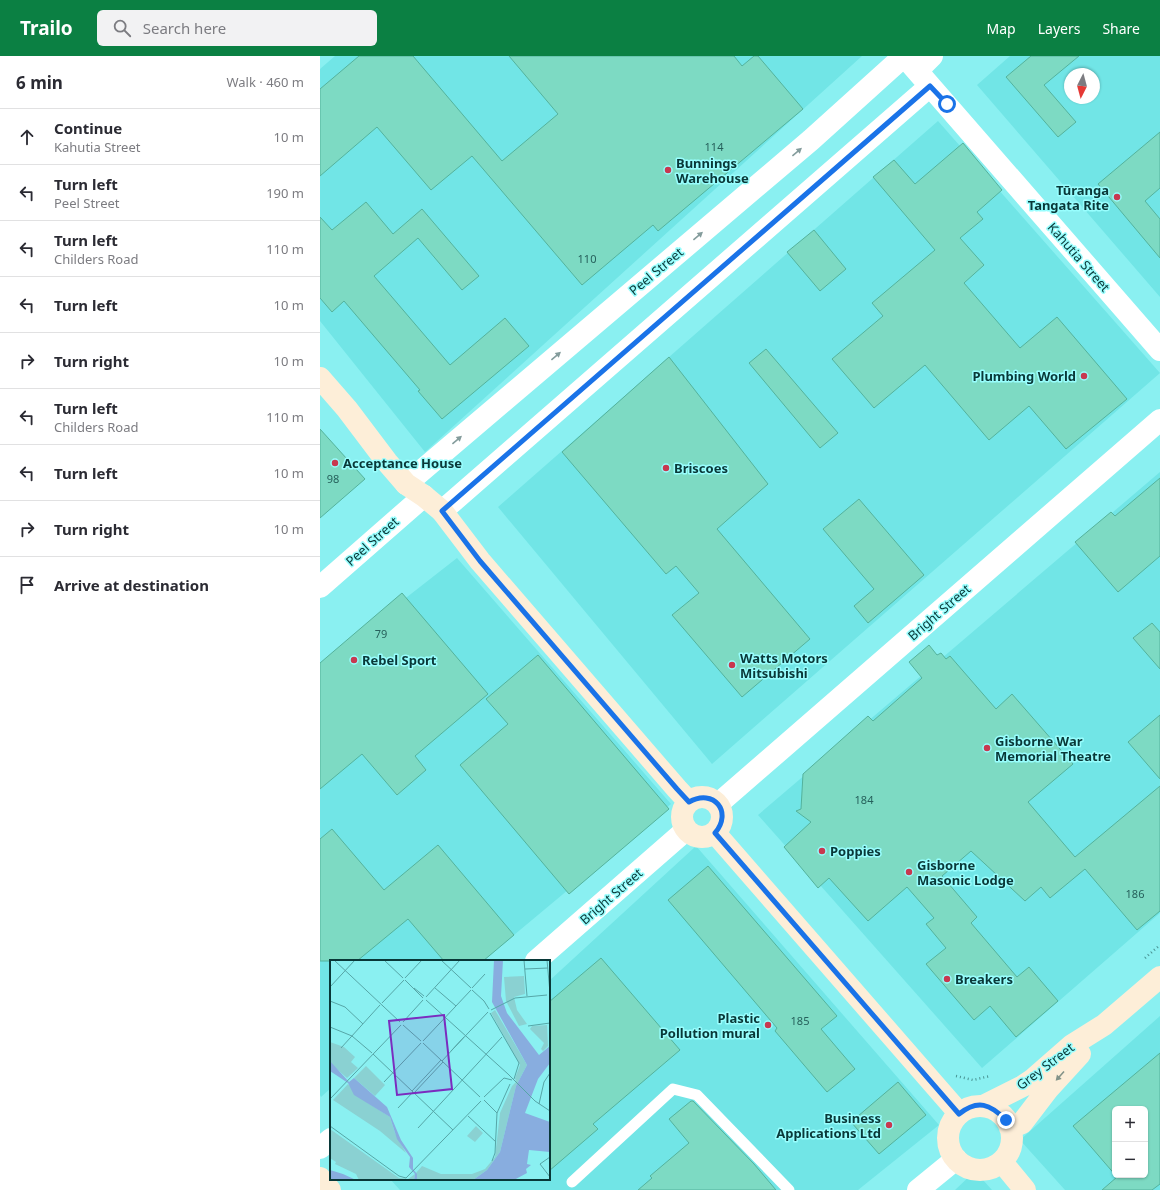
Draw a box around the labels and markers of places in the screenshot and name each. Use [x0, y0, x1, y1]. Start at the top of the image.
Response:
place label: Bunnings Warehouse [676, 154, 749, 187]
marker: Bunnings Warehouse [663, 165, 673, 175]
place label: Tūranga Tangata Rite [1028, 181, 1109, 214]
marker: Tūranga Tangata Rite [1112, 192, 1122, 202]
place label: Plumbing World [972, 367, 1076, 385]
marker: Plumbing World [1079, 371, 1089, 381]
place label: Acceptance House [343, 454, 462, 472]
marker: Acceptance House [330, 458, 340, 468]
place label: Briscoes [674, 459, 728, 477]
marker: Briscoes [661, 463, 671, 473]
place label: Watts Motors Mitsubishi [740, 649, 828, 682]
place label: Rebel Sport [362, 651, 437, 669]
marker: Rebel Sport [349, 655, 359, 665]
marker: Watts Motors Mitsubishi [727, 660, 737, 670]
place label: Gisborne War Memorial Theatre [995, 732, 1111, 765]
marker: Gisborne War Memorial Theatre [982, 743, 992, 753]
place label: Poppies [830, 842, 881, 860]
marker: Poppies [817, 846, 827, 856]
place label: Gisborne Masonic Lodge [917, 856, 1014, 889]
marker: Gisborne Masonic Lodge [904, 867, 914, 877]
place label: Breakers [955, 970, 1013, 988]
marker: Breakers [942, 974, 952, 984]
place label: Plastic Pollution mural [660, 1009, 760, 1042]
marker: Plastic Pollution mural [763, 1020, 773, 1030]
place label: Business Applications Ltd [776, 1109, 881, 1142]
marker: Business Applications Ltd [884, 1120, 894, 1130]

